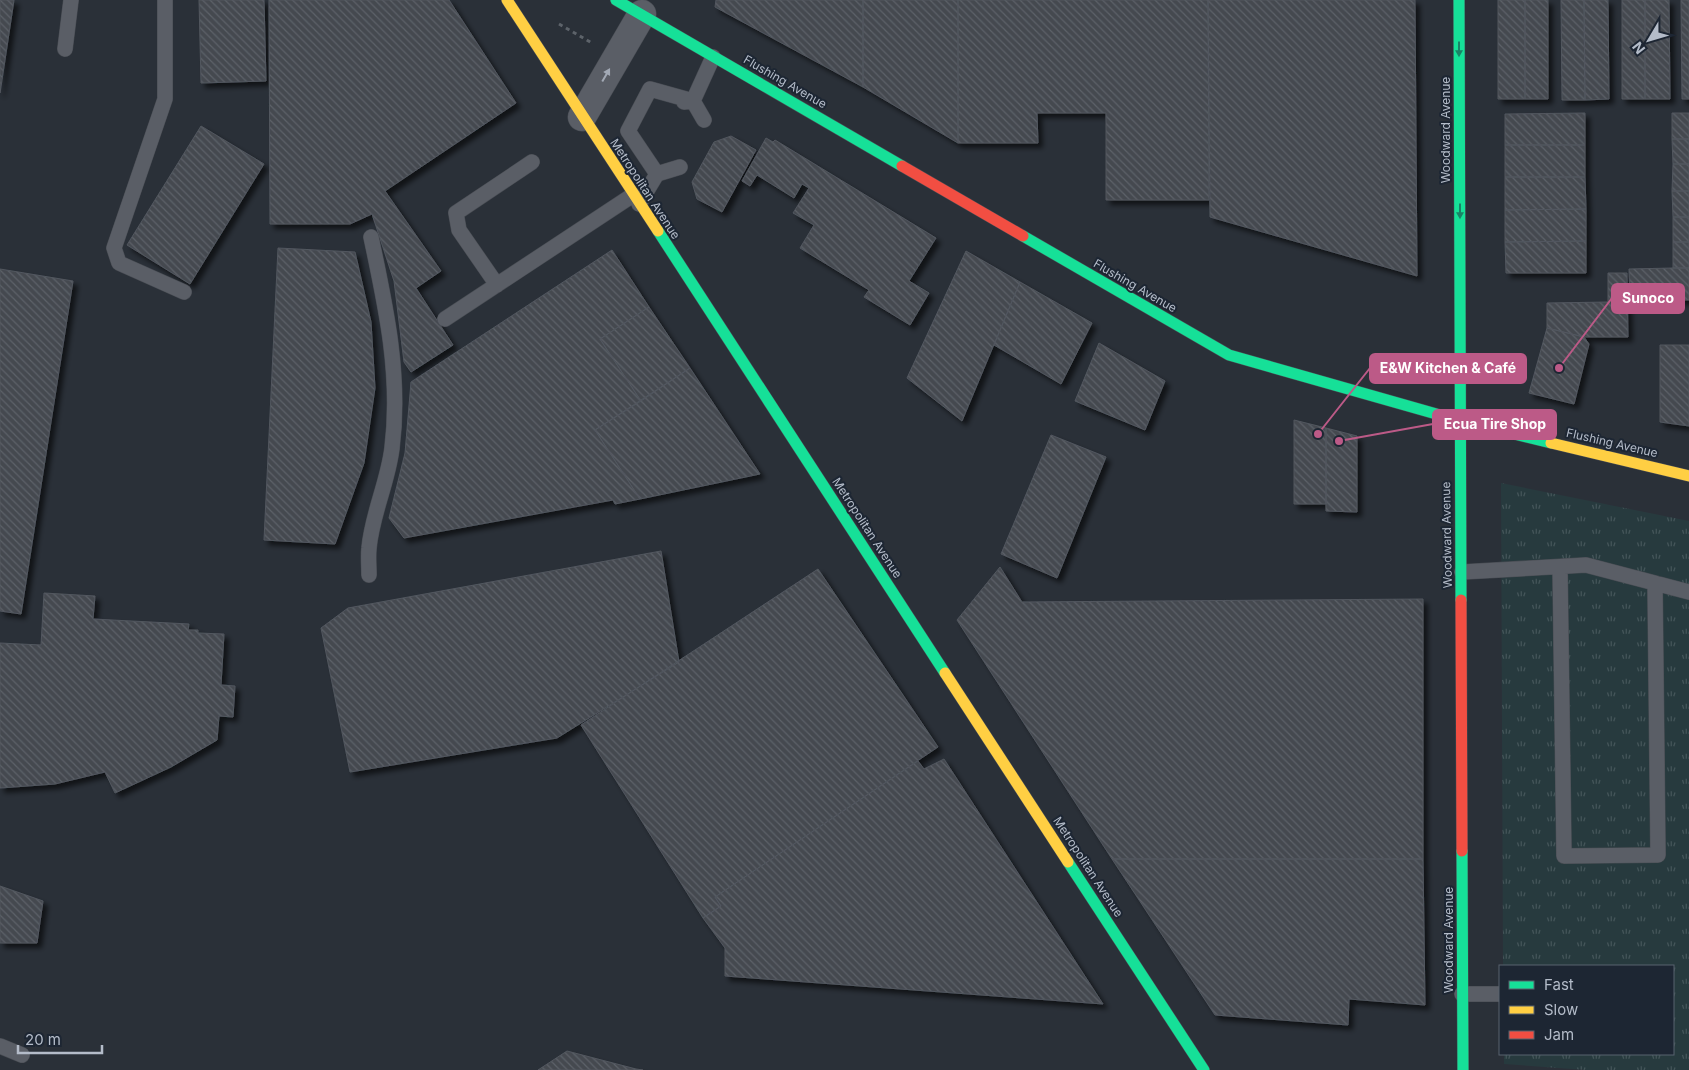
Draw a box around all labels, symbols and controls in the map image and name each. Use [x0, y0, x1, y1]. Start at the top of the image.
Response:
north arrow [1624, 15, 1674, 65]
text: N [1628, 39, 1648, 58]
one-way arrow [1455, 41, 1463, 57]
street label: Flushing Avenue [741, 52, 829, 111]
one-way arrow [602, 68, 611, 82]
street label: Woodward Avenue [1438, 77, 1453, 183]
street label: Metropolitan Avenue [607, 136, 684, 242]
one-way arrow [1456, 203, 1464, 219]
street label: Flushing Avenue [1091, 256, 1179, 315]
callout: Sunoco [1612, 284, 1684, 313]
text: Sunoco [1622, 289, 1674, 306]
callout: E&W Kitchen & Café [1370, 354, 1526, 383]
text: E&W Kitchen & Café [1380, 359, 1516, 376]
callout: Ecua Tire Shop [1433, 410, 1556, 439]
text: Ecua Tire Shop [1444, 415, 1546, 432]
street label: Flushing Avenue [1565, 425, 1659, 460]
street label: Metropolitan Avenue [829, 475, 906, 581]
street label: Woodward Avenue [1438, 482, 1455, 588]
street label: Metropolitan Avenue [1050, 814, 1127, 920]
street label: Woodward Avenue [1441, 887, 1456, 993]
legend [1499, 965, 1674, 1055]
text: Fast [1544, 975, 1574, 994]
text: Slow [1544, 1000, 1578, 1019]
scale bar [18, 1022, 101, 1054]
text: Jam [1544, 1025, 1574, 1044]
text: 20 m [25, 1030, 61, 1049]

